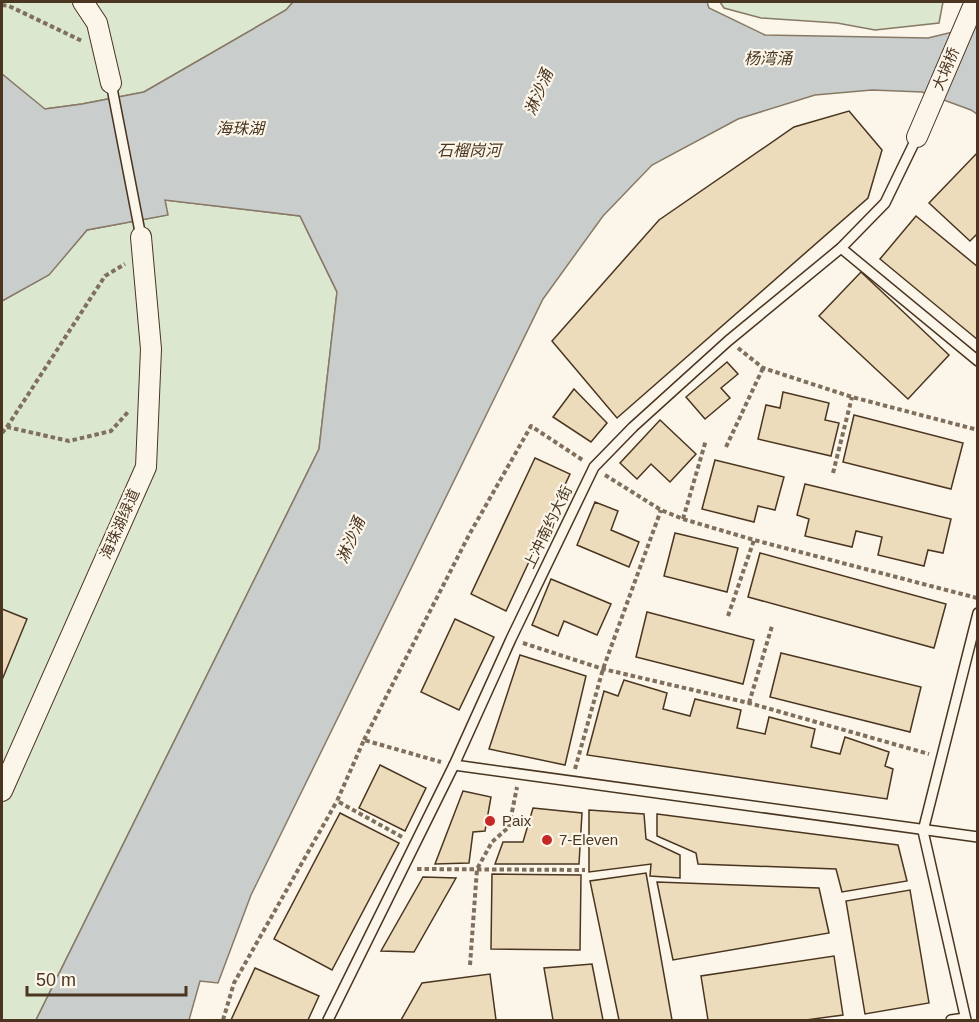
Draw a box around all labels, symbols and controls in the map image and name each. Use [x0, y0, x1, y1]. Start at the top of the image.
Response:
street label: 大埚桥 [929, 45, 962, 93]
water label: 杨湾涌 [744, 50, 794, 67]
water label: 淋沙涌 [521, 65, 556, 118]
water label: 海珠湖 [216, 120, 267, 137]
water label: 石榴岗河 [437, 142, 504, 159]
street label: 上冲南约大街 [520, 483, 575, 571]
street label: 海珠湖绿道 [97, 486, 143, 562]
water label: 淋沙涌 [333, 513, 368, 566]
place label: Paix [502, 812, 532, 829]
marker: Paix [483, 814, 497, 828]
place label: 7-Eleven [559, 831, 618, 848]
marker: 7-Eleven [540, 833, 554, 847]
scale bar [27, 959, 186, 997]
text: 50 m [36, 970, 76, 990]

